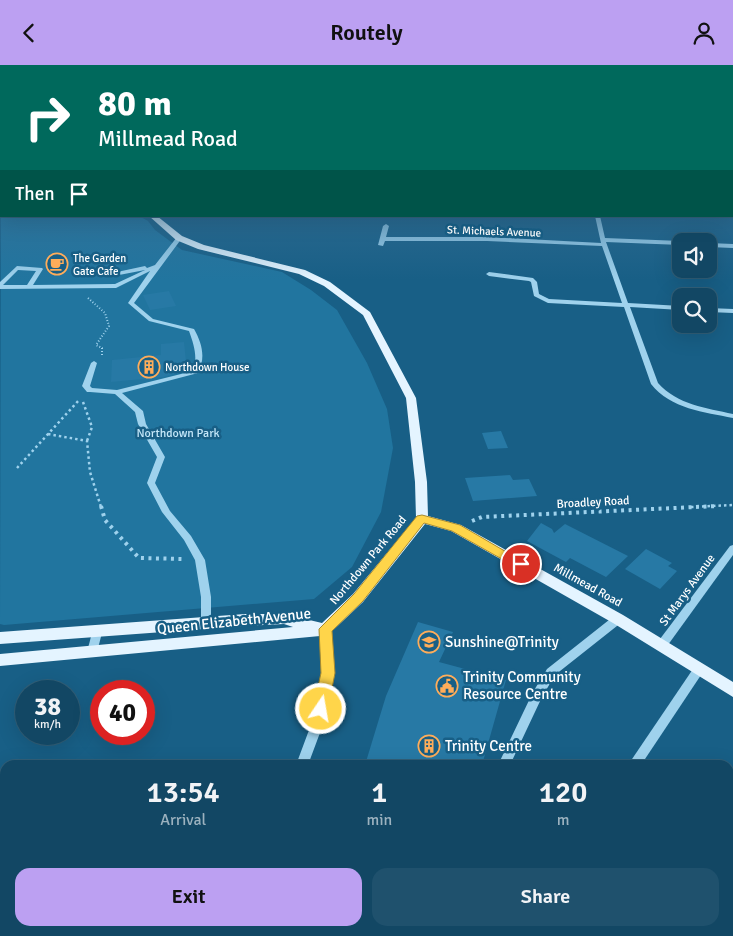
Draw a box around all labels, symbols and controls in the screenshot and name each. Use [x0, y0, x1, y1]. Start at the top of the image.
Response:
icon: back [15, 19, 43, 47]
text: Routely [330, 19, 403, 46]
icon: person [690, 19, 718, 47]
text: 80 m [98, 82, 172, 125]
icon: right [15, 85, 80, 150]
text: Millmead Road [98, 125, 238, 152]
icon: arrive [65, 180, 93, 208]
text: Then [15, 182, 55, 206]
street label: St. Michaels Avenue [447, 223, 541, 240]
map controls [672, 233, 717, 333]
button: sound [672, 233, 717, 278]
cafe icon: The Garden Gate Cafe [45, 252, 69, 276]
place label: The Garden Gate Cafe [73, 252, 126, 278]
button: search [672, 288, 717, 333]
building icon: Northdown House [137, 355, 161, 379]
place label: Northdown House [165, 361, 250, 374]
park label: Northdown Park [136, 426, 220, 441]
street label: Broadley Road [556, 493, 630, 512]
street label: Northdown Park Road [327, 513, 410, 608]
pin [500, 543, 542, 585]
icon: arrive [507, 550, 535, 578]
street label: St Marys Avenue [656, 551, 718, 629]
street label: Millmead Road [551, 560, 625, 610]
street label: Queen Elizabeth Avenue [156, 604, 312, 638]
school or university icon: Sunshine@Trinity [417, 630, 441, 654]
place label: Sunshine@Trinity [445, 633, 559, 651]
place label: Trinity Community Resource Centre [463, 668, 581, 703]
public building icon: Trinity Community Resource Centre [435, 674, 459, 698]
speed limit sign: 40 [90, 680, 155, 745]
position arrow [294, 682, 346, 734]
text: 38 [34, 691, 61, 722]
text: km/h [34, 717, 61, 732]
building icon: Trinity Centre [417, 734, 441, 758]
place label: Trinity Centre [445, 737, 532, 755]
text: 13:54 [147, 774, 220, 811]
text: 1 [371, 774, 387, 811]
text: 120 [539, 774, 587, 811]
text: Arrival [160, 810, 206, 830]
text: min [366, 810, 392, 830]
text: m [557, 810, 569, 830]
button: Exit [15, 868, 362, 926]
button: Share [372, 868, 719, 926]

